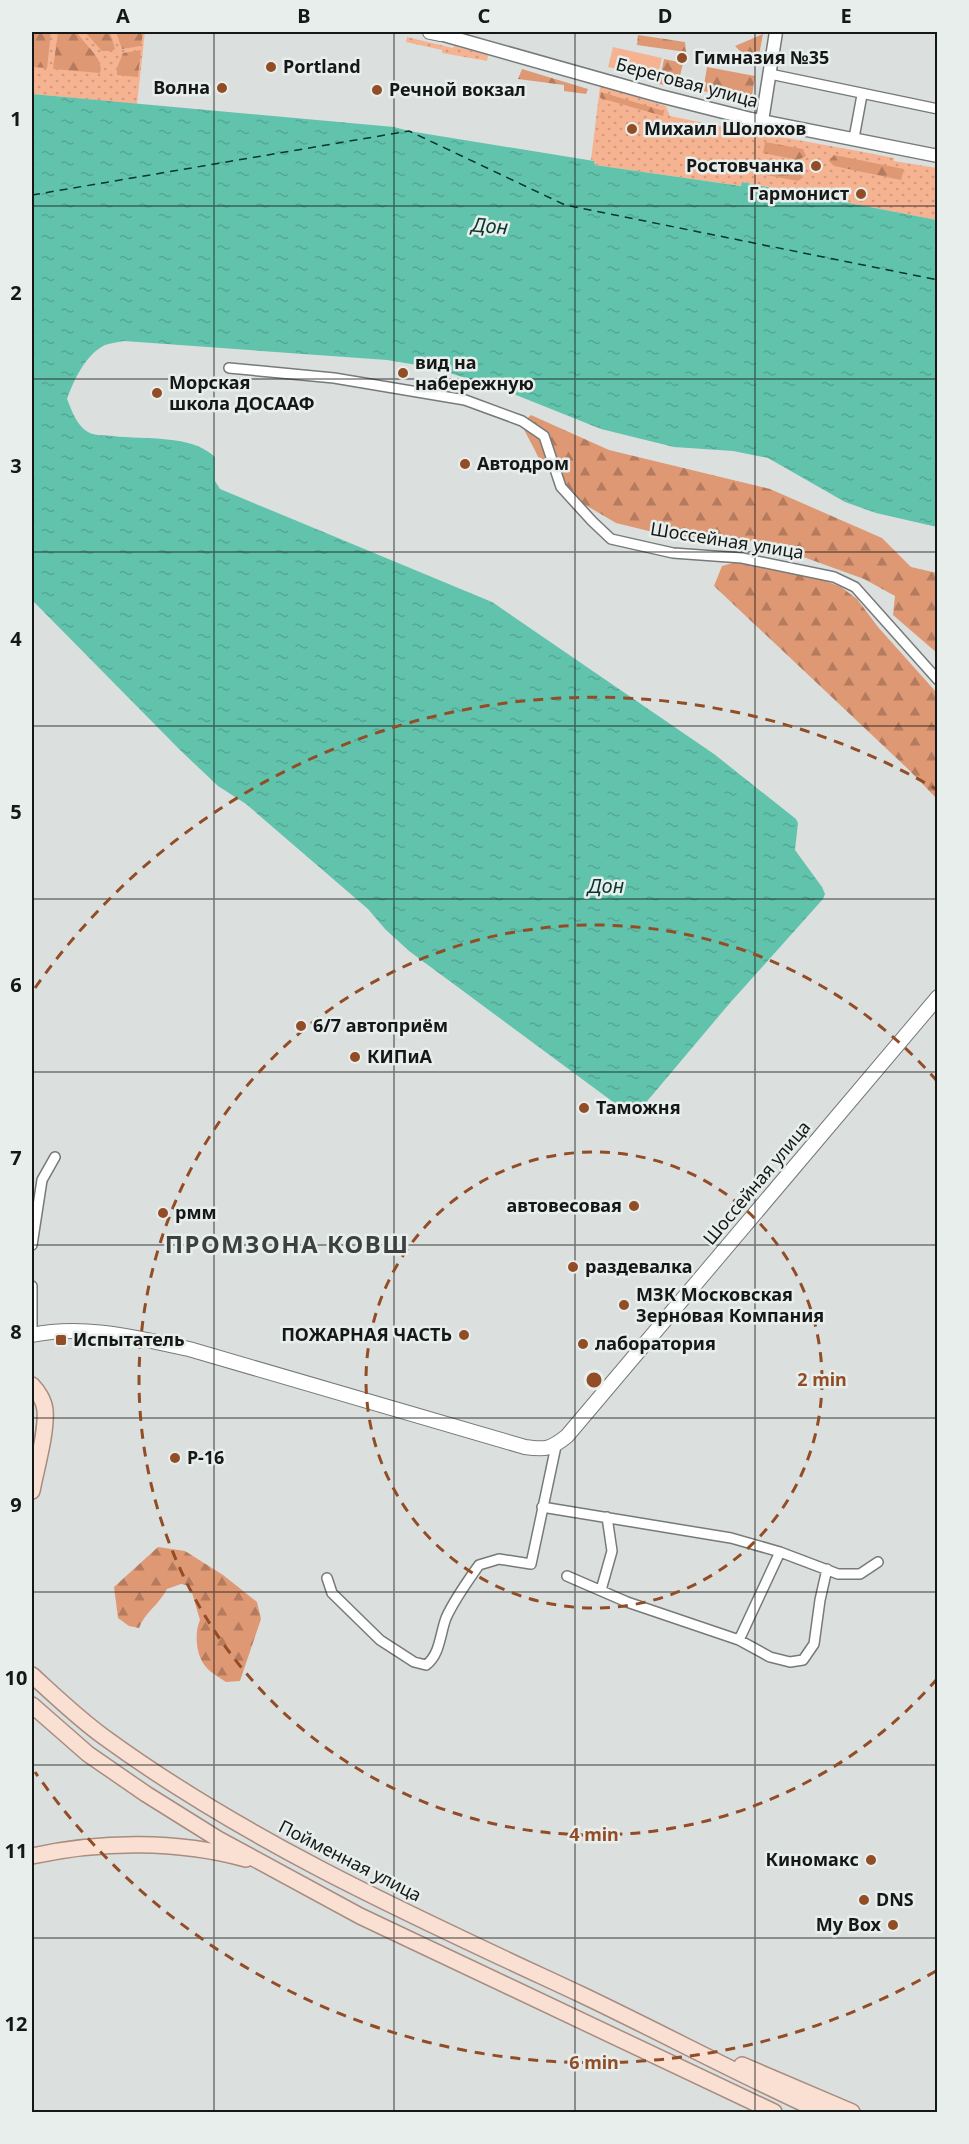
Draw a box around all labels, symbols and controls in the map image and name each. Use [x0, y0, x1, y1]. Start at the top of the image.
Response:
text: A [116, 2, 130, 29]
text: B [297, 2, 311, 29]
text: C [478, 2, 491, 29]
text: D [658, 2, 672, 29]
text: E [840, 2, 852, 29]
place label: Гимназия №35 [694, 45, 829, 69]
street label: Береговая улица [613, 51, 761, 113]
marker: Гимназия №35 [675, 51, 689, 65]
place label: Portland [283, 54, 361, 78]
marker: Portland [264, 60, 278, 74]
place label: Волна [153, 75, 210, 99]
place label: Речной вокзал [389, 77, 526, 101]
marker: Волна [215, 81, 229, 95]
marker: Речной вокзал [370, 83, 384, 97]
text: 1 [10, 105, 22, 132]
place label: Михаил Шолохов [644, 116, 807, 140]
marker: Михаил Шолохов [625, 122, 639, 136]
place label: Ростовчанка [686, 153, 804, 177]
marker: Ростовчанка [809, 159, 823, 173]
place label: Гармонист [749, 181, 849, 205]
marker: Гармонист [854, 187, 868, 201]
water label: Дон [469, 210, 509, 241]
text: 2 [10, 279, 22, 306]
place label: вид на набережную [415, 350, 534, 395]
marker: вид на набережную [396, 366, 410, 380]
place label: Морская школа ДОСААФ [169, 370, 315, 415]
marker: Морская школа ДОСААФ [150, 386, 164, 400]
place label: Автодром [477, 451, 569, 475]
text: 3 [10, 452, 22, 479]
marker: Автодром [458, 457, 472, 471]
street label: Шоссейная улица [649, 516, 806, 564]
text: 4 [10, 625, 22, 652]
text: 5 [10, 798, 22, 825]
water label: Дон [586, 872, 624, 899]
text: 6 [10, 971, 22, 998]
place label: 6/7 автоприём [313, 1013, 448, 1037]
marker: 6/7 автоприём [294, 1019, 308, 1033]
place label: КИПиА [367, 1044, 433, 1068]
marker: КИПиА [348, 1050, 362, 1064]
place label: Таможня [596, 1095, 681, 1119]
marker: Таможня [577, 1101, 591, 1115]
street label: Шоссейная улица [697, 1115, 815, 1249]
text: 7 [10, 1144, 22, 1171]
place label: автовесовая [507, 1193, 622, 1217]
marker: автовесовая [627, 1199, 641, 1213]
place label: рмм [175, 1200, 217, 1224]
marker: рмм [156, 1206, 170, 1220]
district label: ПРОМЗОНА КОВШ [165, 1227, 409, 1260]
place label: раздевалка [585, 1254, 693, 1278]
marker: раздевалка [566, 1260, 580, 1274]
place label: МЗК Московская Зерновая Компания [636, 1282, 824, 1327]
marker: МЗК Московская Зерновая Компания [617, 1298, 631, 1312]
text: 8 [10, 1318, 22, 1345]
place label: ПОЖАРНАЯ ЧАСТЬ [281, 1322, 452, 1346]
place label: Испытатель [73, 1327, 185, 1351]
marker: ПОЖАРНАЯ ЧАСТЬ [457, 1328, 471, 1342]
place label: лаборатория [595, 1331, 716, 1355]
marker: Испытатель [54, 1333, 68, 1347]
marker: лаборатория [576, 1337, 590, 1351]
text: 2 min [797, 1367, 847, 1391]
centre of rings [584, 1370, 604, 1390]
place label: Р-16 [187, 1445, 224, 1469]
marker: Р-16 [168, 1451, 182, 1465]
text: 9 [10, 1491, 22, 1518]
text: 10 [5, 1664, 27, 1691]
street label: Пойменная улица [275, 1814, 426, 1906]
text: 4 min [569, 1822, 619, 1846]
text: 11 [5, 1837, 27, 1864]
place label: Киномакс [765, 1847, 859, 1871]
marker: Киномакс [864, 1853, 878, 1867]
place label: DNS [876, 1887, 914, 1911]
marker: DNS [857, 1893, 871, 1907]
place label: My Box [816, 1912, 882, 1936]
marker: My Box [886, 1918, 900, 1932]
text: 12 [5, 2010, 27, 2037]
text: 6 min [569, 2050, 619, 2074]

